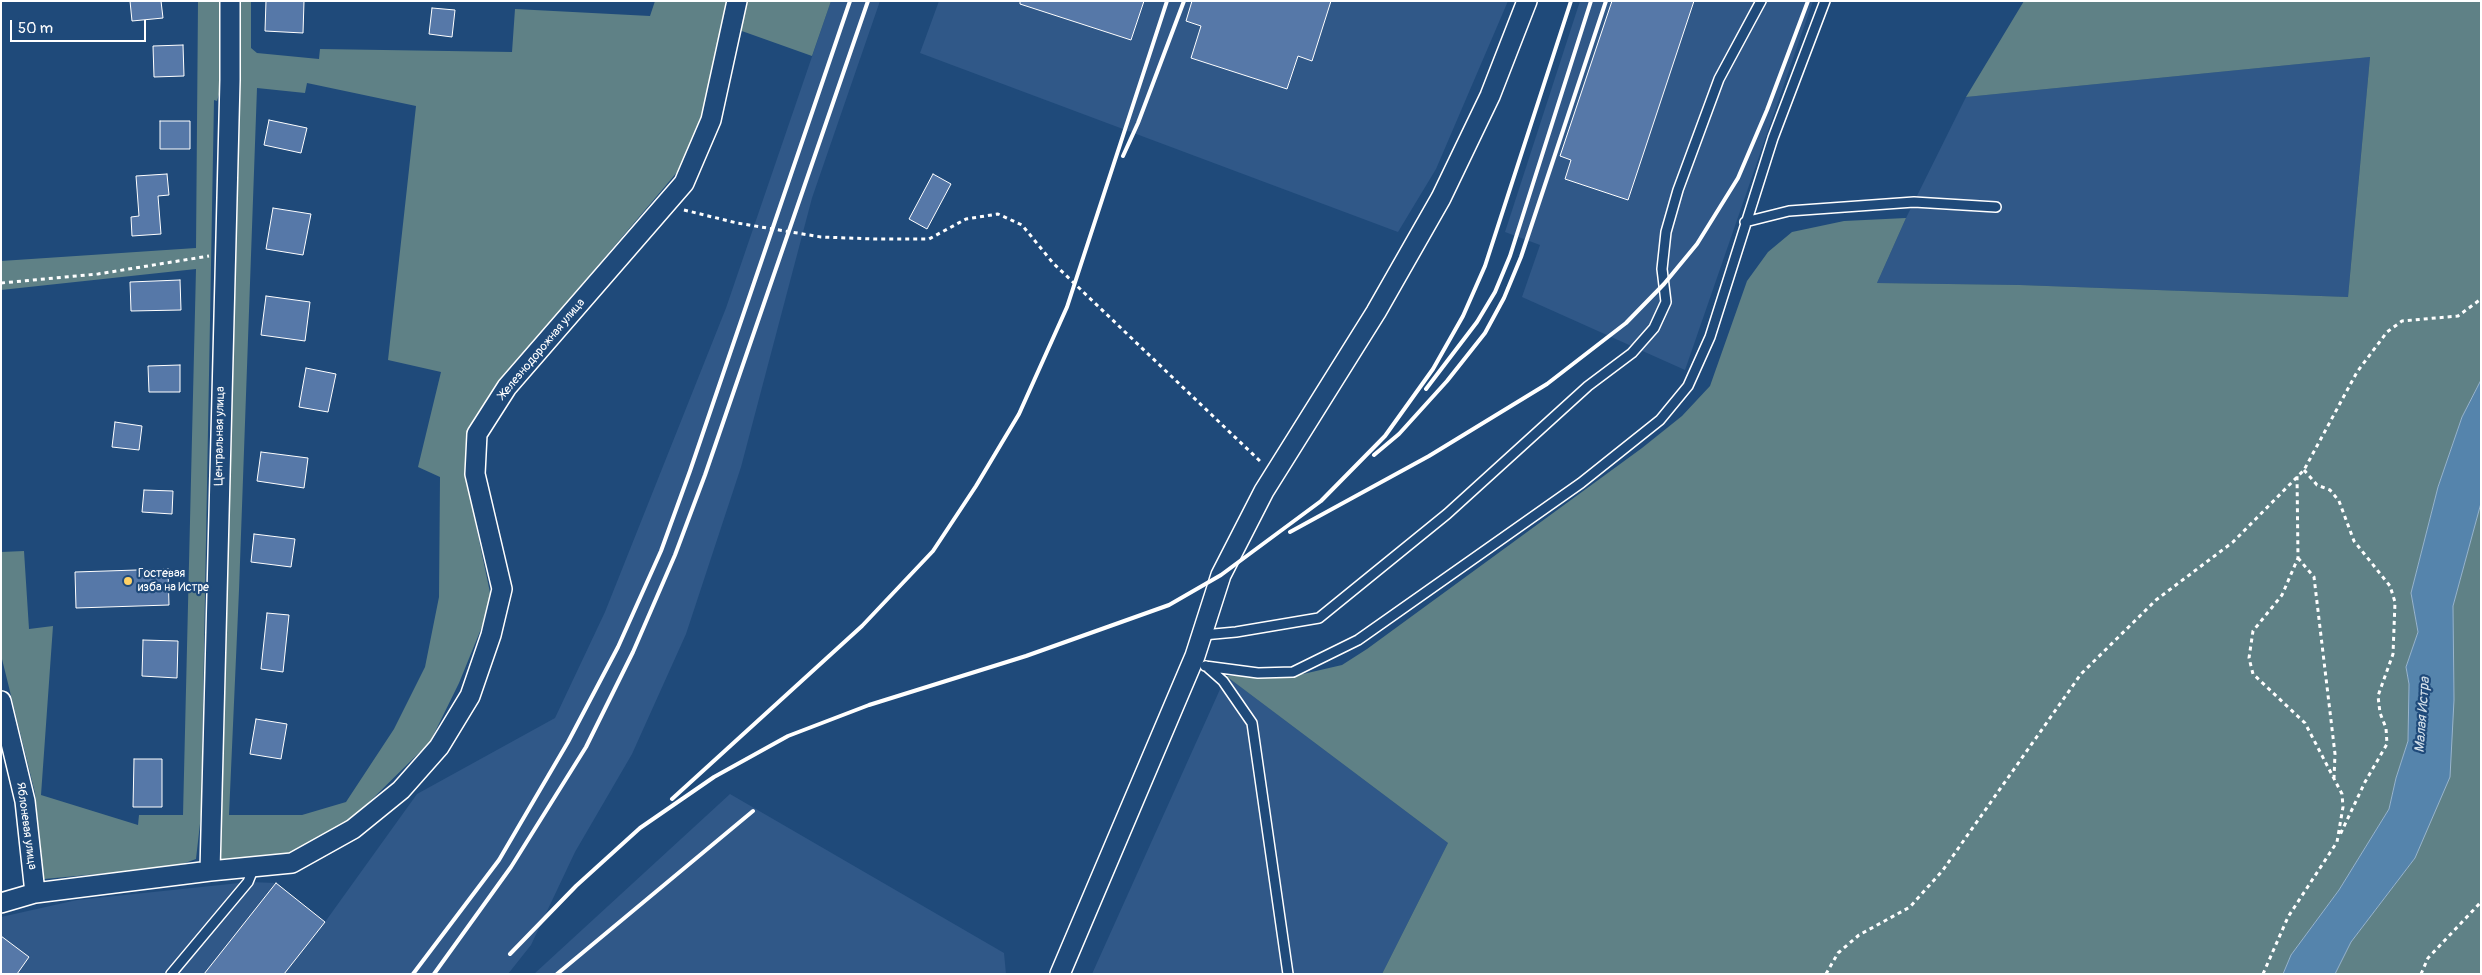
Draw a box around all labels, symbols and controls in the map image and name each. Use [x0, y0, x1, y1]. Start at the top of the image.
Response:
scale bar [12, 10, 149, 42]
text: 50 m [18, 19, 53, 38]
street label: Железнодорожная улица [496, 296, 588, 402]
street label: Центральная улица [212, 386, 228, 486]
place label: Гостевая изба на Истре [138, 567, 209, 595]
marker: Гостевая изба на Истре [122, 575, 134, 587]
water label: Малая Истра [2412, 677, 2434, 753]
street label: Яблоневая улица [13, 781, 39, 871]

